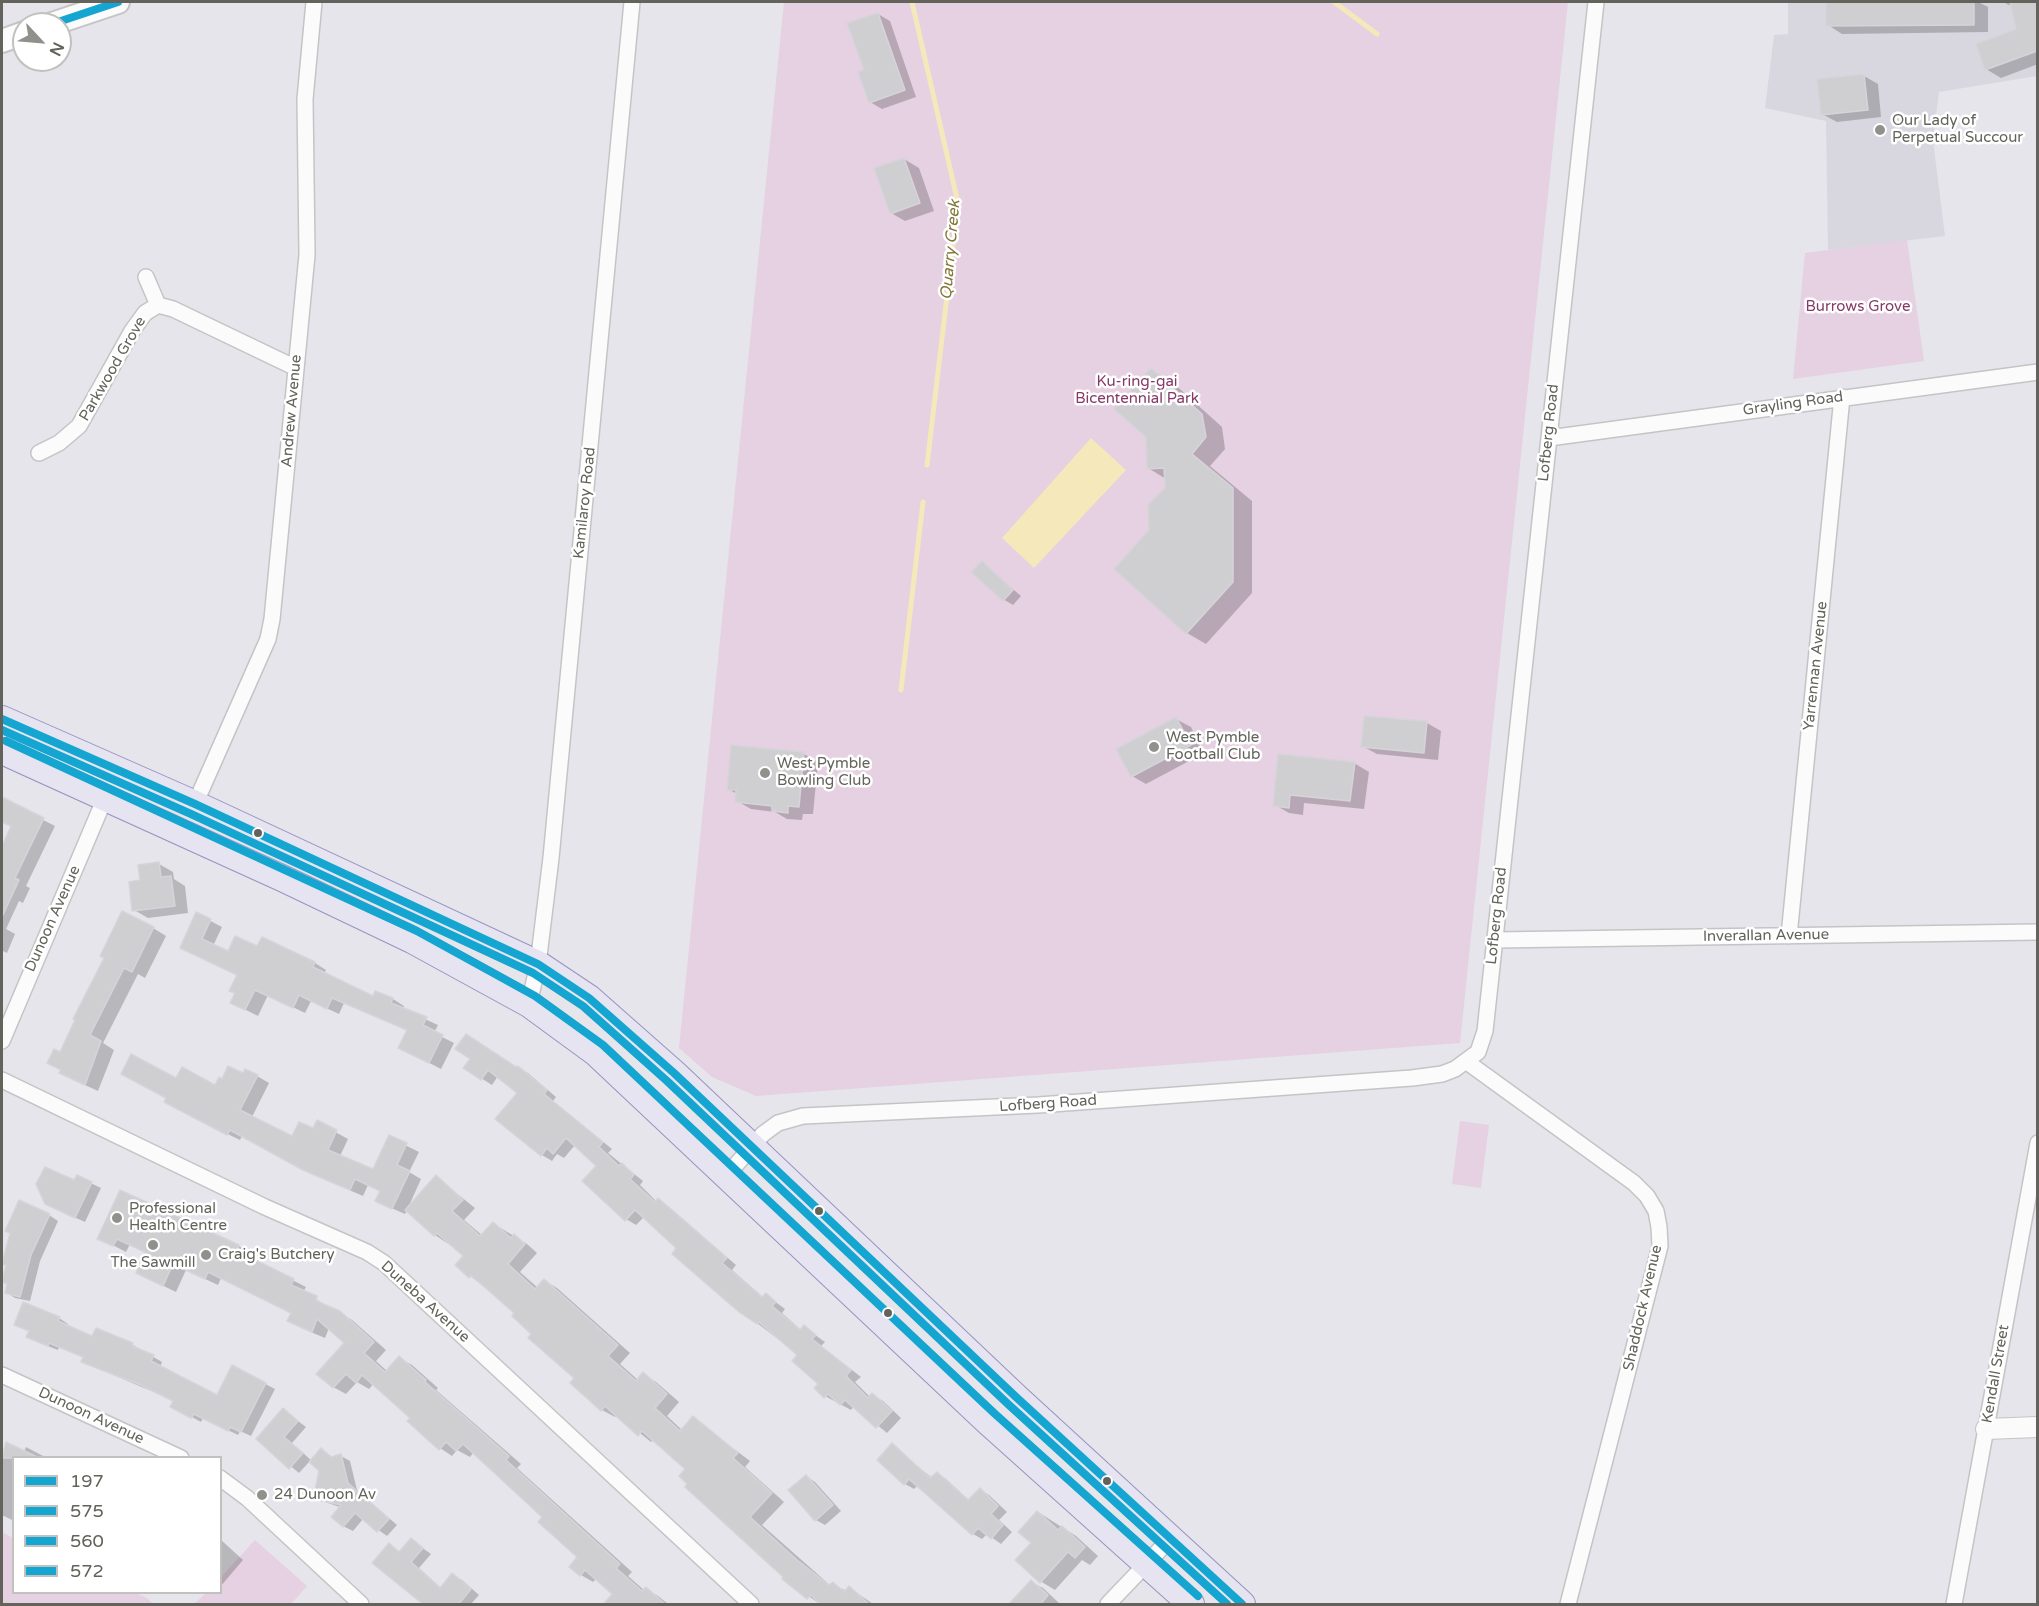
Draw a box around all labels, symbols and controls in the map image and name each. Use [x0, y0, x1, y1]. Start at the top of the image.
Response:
north arrow [12, 12, 72, 72]
text: N [45, 39, 68, 59]
place label: Our Lady of Perpetual Succour [1892, 112, 2023, 147]
marker: Our Lady of Perpetual Succour [1873, 123, 1887, 137]
water label: Quarry Creek [937, 199, 965, 301]
park label: Burrows Grove [1806, 298, 1910, 316]
street label: Parkwood Grove [76, 314, 150, 424]
street label: Andrew Avenue [278, 354, 306, 468]
park label: Ku-ring-gai Bicentennial Park [1075, 373, 1199, 408]
street label: Lofberg Road [1535, 383, 1563, 483]
street label: Grayling Road [1742, 388, 1844, 420]
street label: Kamilaroy Road [570, 446, 600, 560]
street label: Yarrennan Avenue [1800, 600, 1832, 732]
place label: West Pymble Football Club [1166, 729, 1260, 764]
marker: West Pymble Football Club [1147, 740, 1161, 754]
place label: West Pymble Bowling Club [777, 755, 871, 790]
marker: West Pymble Bowling Club [758, 766, 772, 780]
unlabelled marker [252, 827, 264, 839]
street label: Dunoon Avenue [22, 863, 84, 975]
street label: Lofberg Road [1483, 866, 1511, 966]
street label: Inverallan Avenue [1703, 926, 1829, 946]
street label: Lofberg Road [999, 1092, 1097, 1116]
place label: Professional Health Centre [129, 1200, 227, 1235]
unlabelled marker [813, 1205, 825, 1217]
marker: Professional Health Centre [110, 1211, 124, 1225]
marker: The Sawmill [146, 1238, 160, 1252]
street label: Shaddock Avenue [1620, 1243, 1666, 1373]
place label: Craig's Butchery [218, 1246, 335, 1264]
marker: Craig's Butchery [199, 1248, 213, 1262]
place label: The Sawmill [111, 1254, 195, 1272]
street label: Duneba Avenue [377, 1257, 473, 1347]
unlabelled marker [882, 1307, 894, 1319]
street label: Kendall Street [1978, 1323, 2014, 1425]
street label: Dunoon Avenue [35, 1384, 147, 1448]
legend [12, 1456, 222, 1594]
text: 197 [70, 1470, 104, 1492]
unlabelled marker [1101, 1475, 1113, 1487]
place label: 24 Dunoon Av [274, 1486, 376, 1504]
marker: 24 Dunoon Av [255, 1488, 269, 1502]
text: 575 [70, 1500, 104, 1522]
text: 560 [70, 1530, 104, 1552]
text: 572 [70, 1560, 104, 1582]

